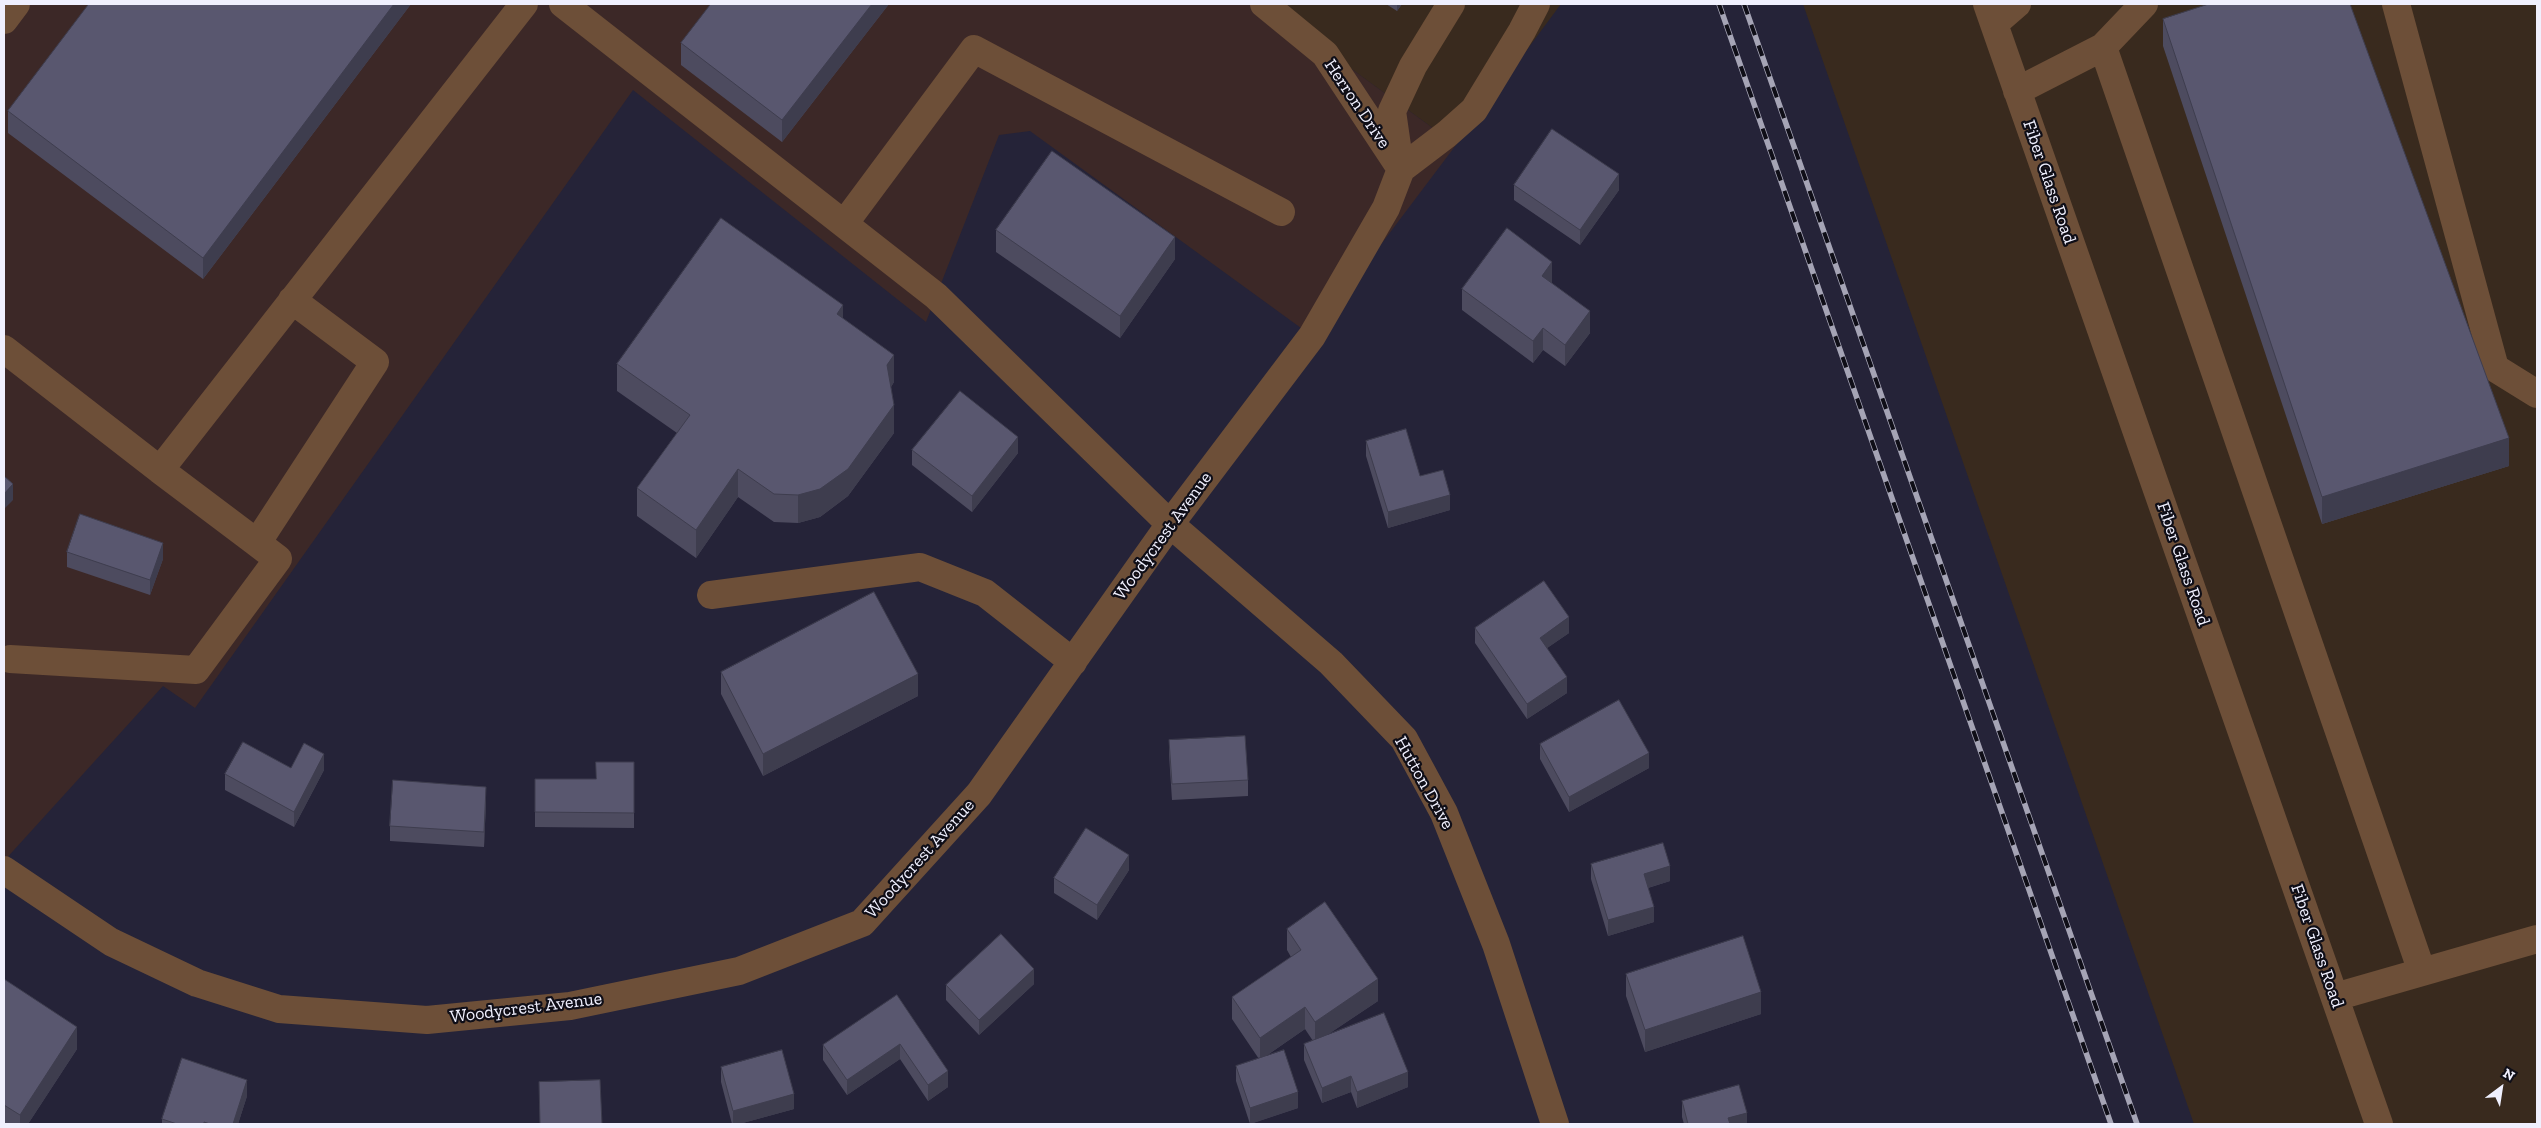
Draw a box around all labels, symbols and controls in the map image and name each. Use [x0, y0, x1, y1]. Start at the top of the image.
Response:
street label: Herron Drive [1319, 55, 1395, 153]
street label: Fiber Glass Road [2018, 117, 2080, 247]
street label: Woodycrest Avenue [1109, 468, 1217, 604]
street label: Fiber Glass Road [2152, 499, 2214, 629]
street label: Hutton Drive [1390, 733, 1458, 833]
street label: Woodycrest Avenue [861, 795, 979, 923]
street label: Fiber Glass Road [2286, 881, 2348, 1011]
street label: Woodycrest Avenue [449, 988, 603, 1028]
north arrow [2476, 1063, 2526, 1113]
text: N [2500, 1065, 2518, 1085]

